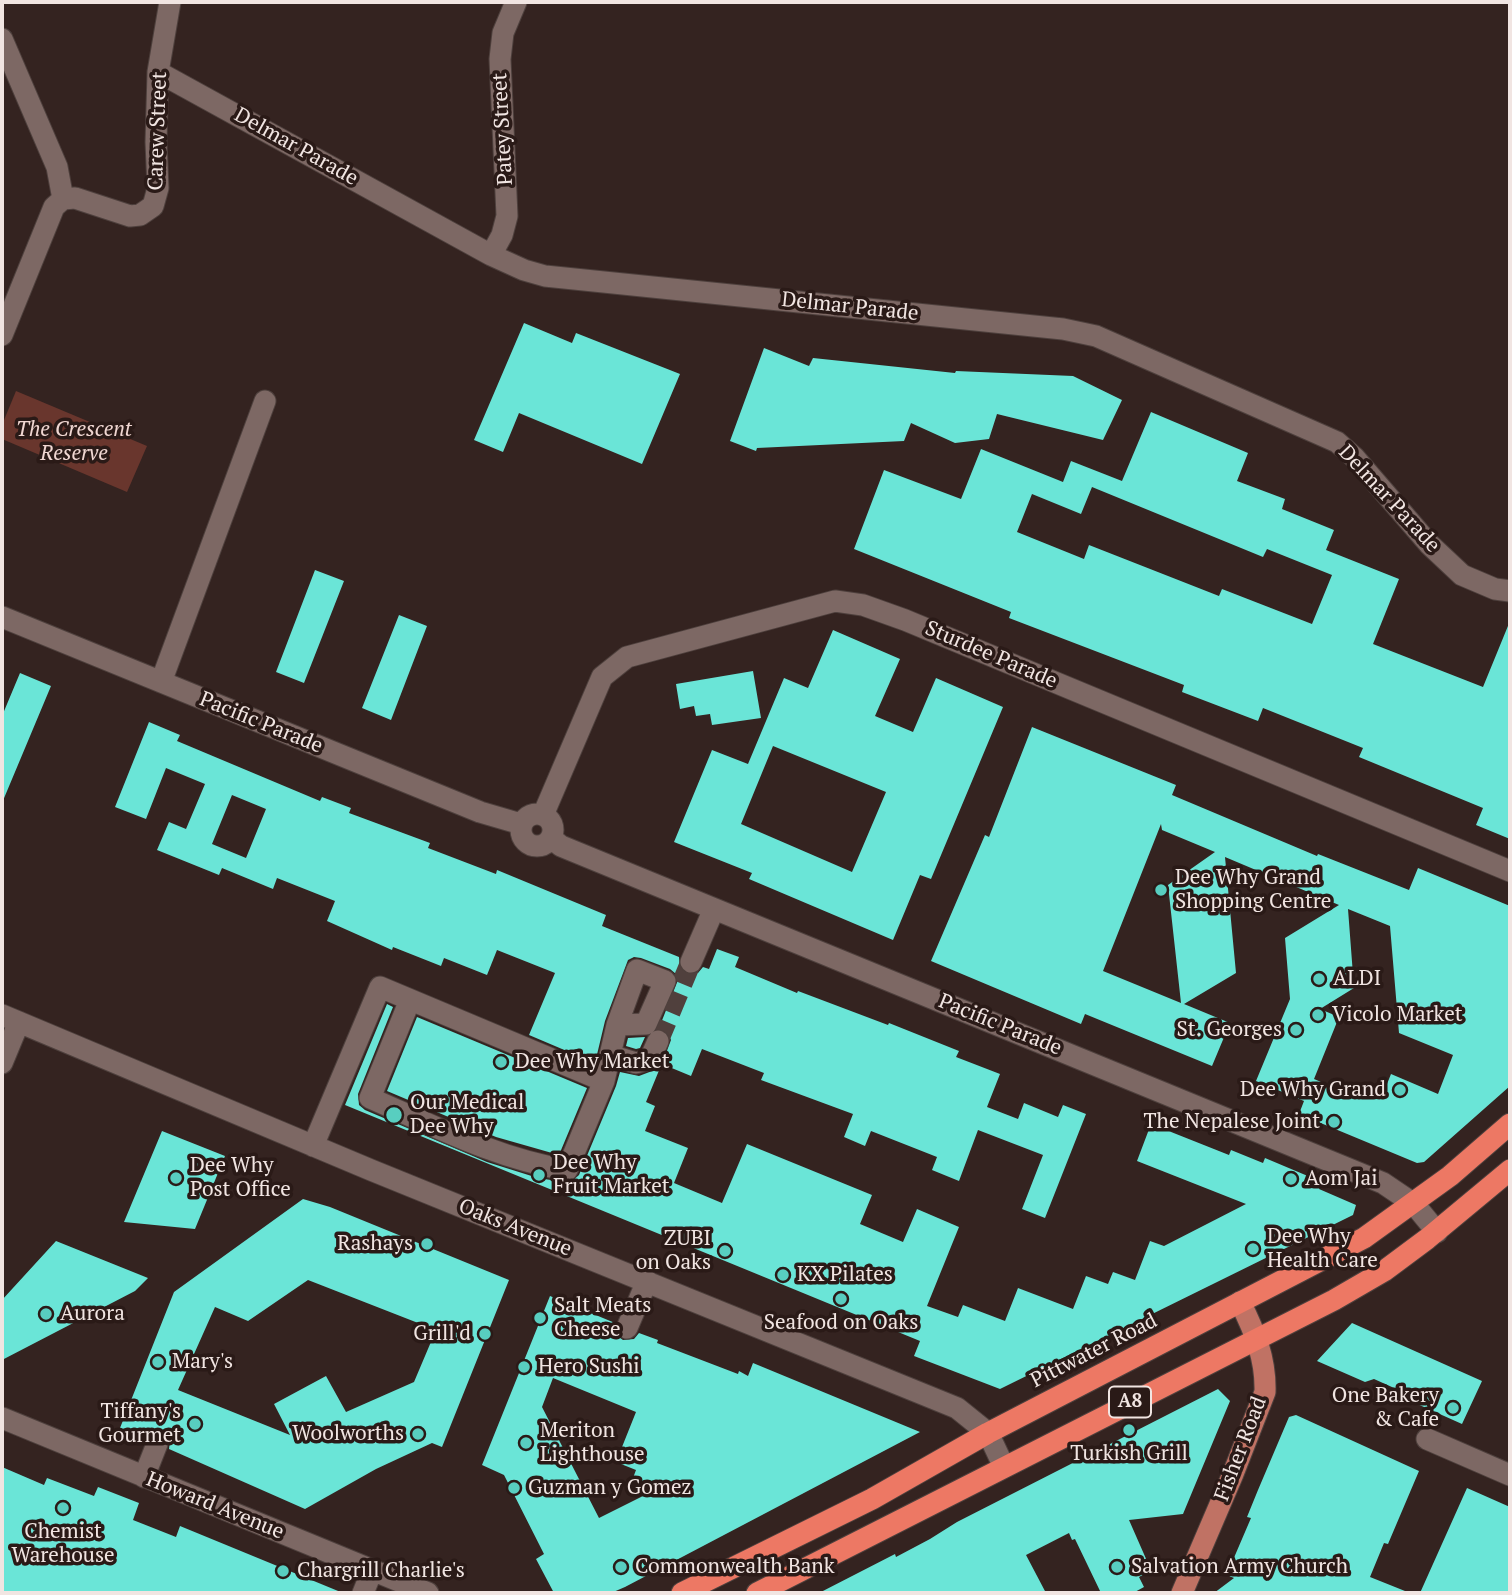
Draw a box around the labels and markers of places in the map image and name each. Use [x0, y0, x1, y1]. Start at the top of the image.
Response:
place label: Dee Why Grand Shopping Centre [1175, 865, 1331, 915]
marker: Dee Why Grand Shopping Centre [1153, 882, 1169, 898]
place label: ALDI [1333, 966, 1381, 992]
marker: ALDI [1311, 971, 1327, 987]
place label: Vicolo Market [1332, 1002, 1463, 1028]
marker: Vicolo Market [1310, 1007, 1326, 1023]
place label: St. Georges [1177, 1017, 1282, 1043]
marker: St. Georges [1288, 1022, 1304, 1038]
place label: Dee Why Market [515, 1049, 670, 1075]
marker: Dee Why Market [493, 1054, 509, 1070]
place label: Dee Why Grand [1240, 1077, 1386, 1103]
marker: Dee Why Grand [1392, 1082, 1408, 1098]
place label: Our Medical Dee Why [410, 1090, 524, 1140]
marker: Our Medical Dee Why [384, 1105, 404, 1125]
place label: The Nepalese Joint [1144, 1109, 1320, 1135]
marker: The Nepalese Joint [1326, 1114, 1342, 1130]
place label: Dee Why Fruit Market [553, 1150, 670, 1200]
place label: Dee Why Post Office [190, 1153, 291, 1203]
place label: Aom Jai [1305, 1166, 1378, 1192]
marker: Dee Why Fruit Market [531, 1167, 547, 1183]
marker: Dee Why Post Office [168, 1170, 184, 1186]
marker: Aom Jai [1283, 1171, 1299, 1187]
place label: Dee Why Health Care [1267, 1224, 1378, 1274]
place label: ZUBI on Oaks [636, 1226, 711, 1276]
place label: Rashays [337, 1231, 413, 1257]
marker: Rashays [419, 1236, 435, 1252]
marker: Dee Why Health Care [1245, 1241, 1261, 1257]
marker: ZUBI on Oaks [717, 1243, 733, 1259]
place label: KX Pilates [797, 1262, 893, 1288]
marker: KX Pilates [775, 1267, 791, 1283]
marker: Seafood on Oaks [833, 1291, 849, 1307]
place label: Salt Meats Cheese [554, 1293, 651, 1343]
place label: Aurora [60, 1301, 125, 1327]
marker: Aurora [38, 1306, 54, 1322]
marker: Salt Meats Cheese [532, 1310, 548, 1326]
place label: Seafood on Oaks [764, 1310, 918, 1336]
place label: Grill'd [413, 1321, 471, 1347]
marker: Grill'd [477, 1326, 493, 1342]
place label: Mary's [172, 1349, 233, 1375]
marker: Mary's [150, 1354, 166, 1370]
place label: Hero Sushi [538, 1354, 640, 1380]
marker: Hero Sushi [516, 1359, 532, 1375]
place label: One Bakery & Cafe [1332, 1383, 1439, 1433]
place label: Tiffany's Gourmet [98, 1399, 181, 1449]
marker: One Bakery & Cafe [1445, 1400, 1461, 1416]
marker: Tiffany's Gourmet [187, 1416, 203, 1432]
place label: Meriton Lighthouse [540, 1418, 645, 1468]
place label: Woolworths [292, 1421, 404, 1447]
marker: Turkish Grill [1121, 1422, 1137, 1438]
marker: Woolworths [410, 1426, 426, 1442]
marker: Meriton Lighthouse [518, 1435, 534, 1451]
place label: Turkish Grill [1070, 1441, 1188, 1467]
place label: Guzman y Gomez [528, 1475, 692, 1501]
marker: Guzman y Gomez [506, 1480, 522, 1496]
marker: Chemist Warehouse [55, 1500, 71, 1516]
place label: Chemist Warehouse [11, 1519, 115, 1569]
place label: Commonwealth Bank [635, 1554, 835, 1580]
place label: Salvation Army Church [1131, 1554, 1348, 1580]
place label: Chargrill Charlie's [297, 1558, 465, 1584]
marker: Commonwealth Bank [613, 1559, 629, 1575]
marker: Salvation Army Church [1109, 1559, 1125, 1575]
marker: Chargrill Charlie's [275, 1563, 291, 1579]

